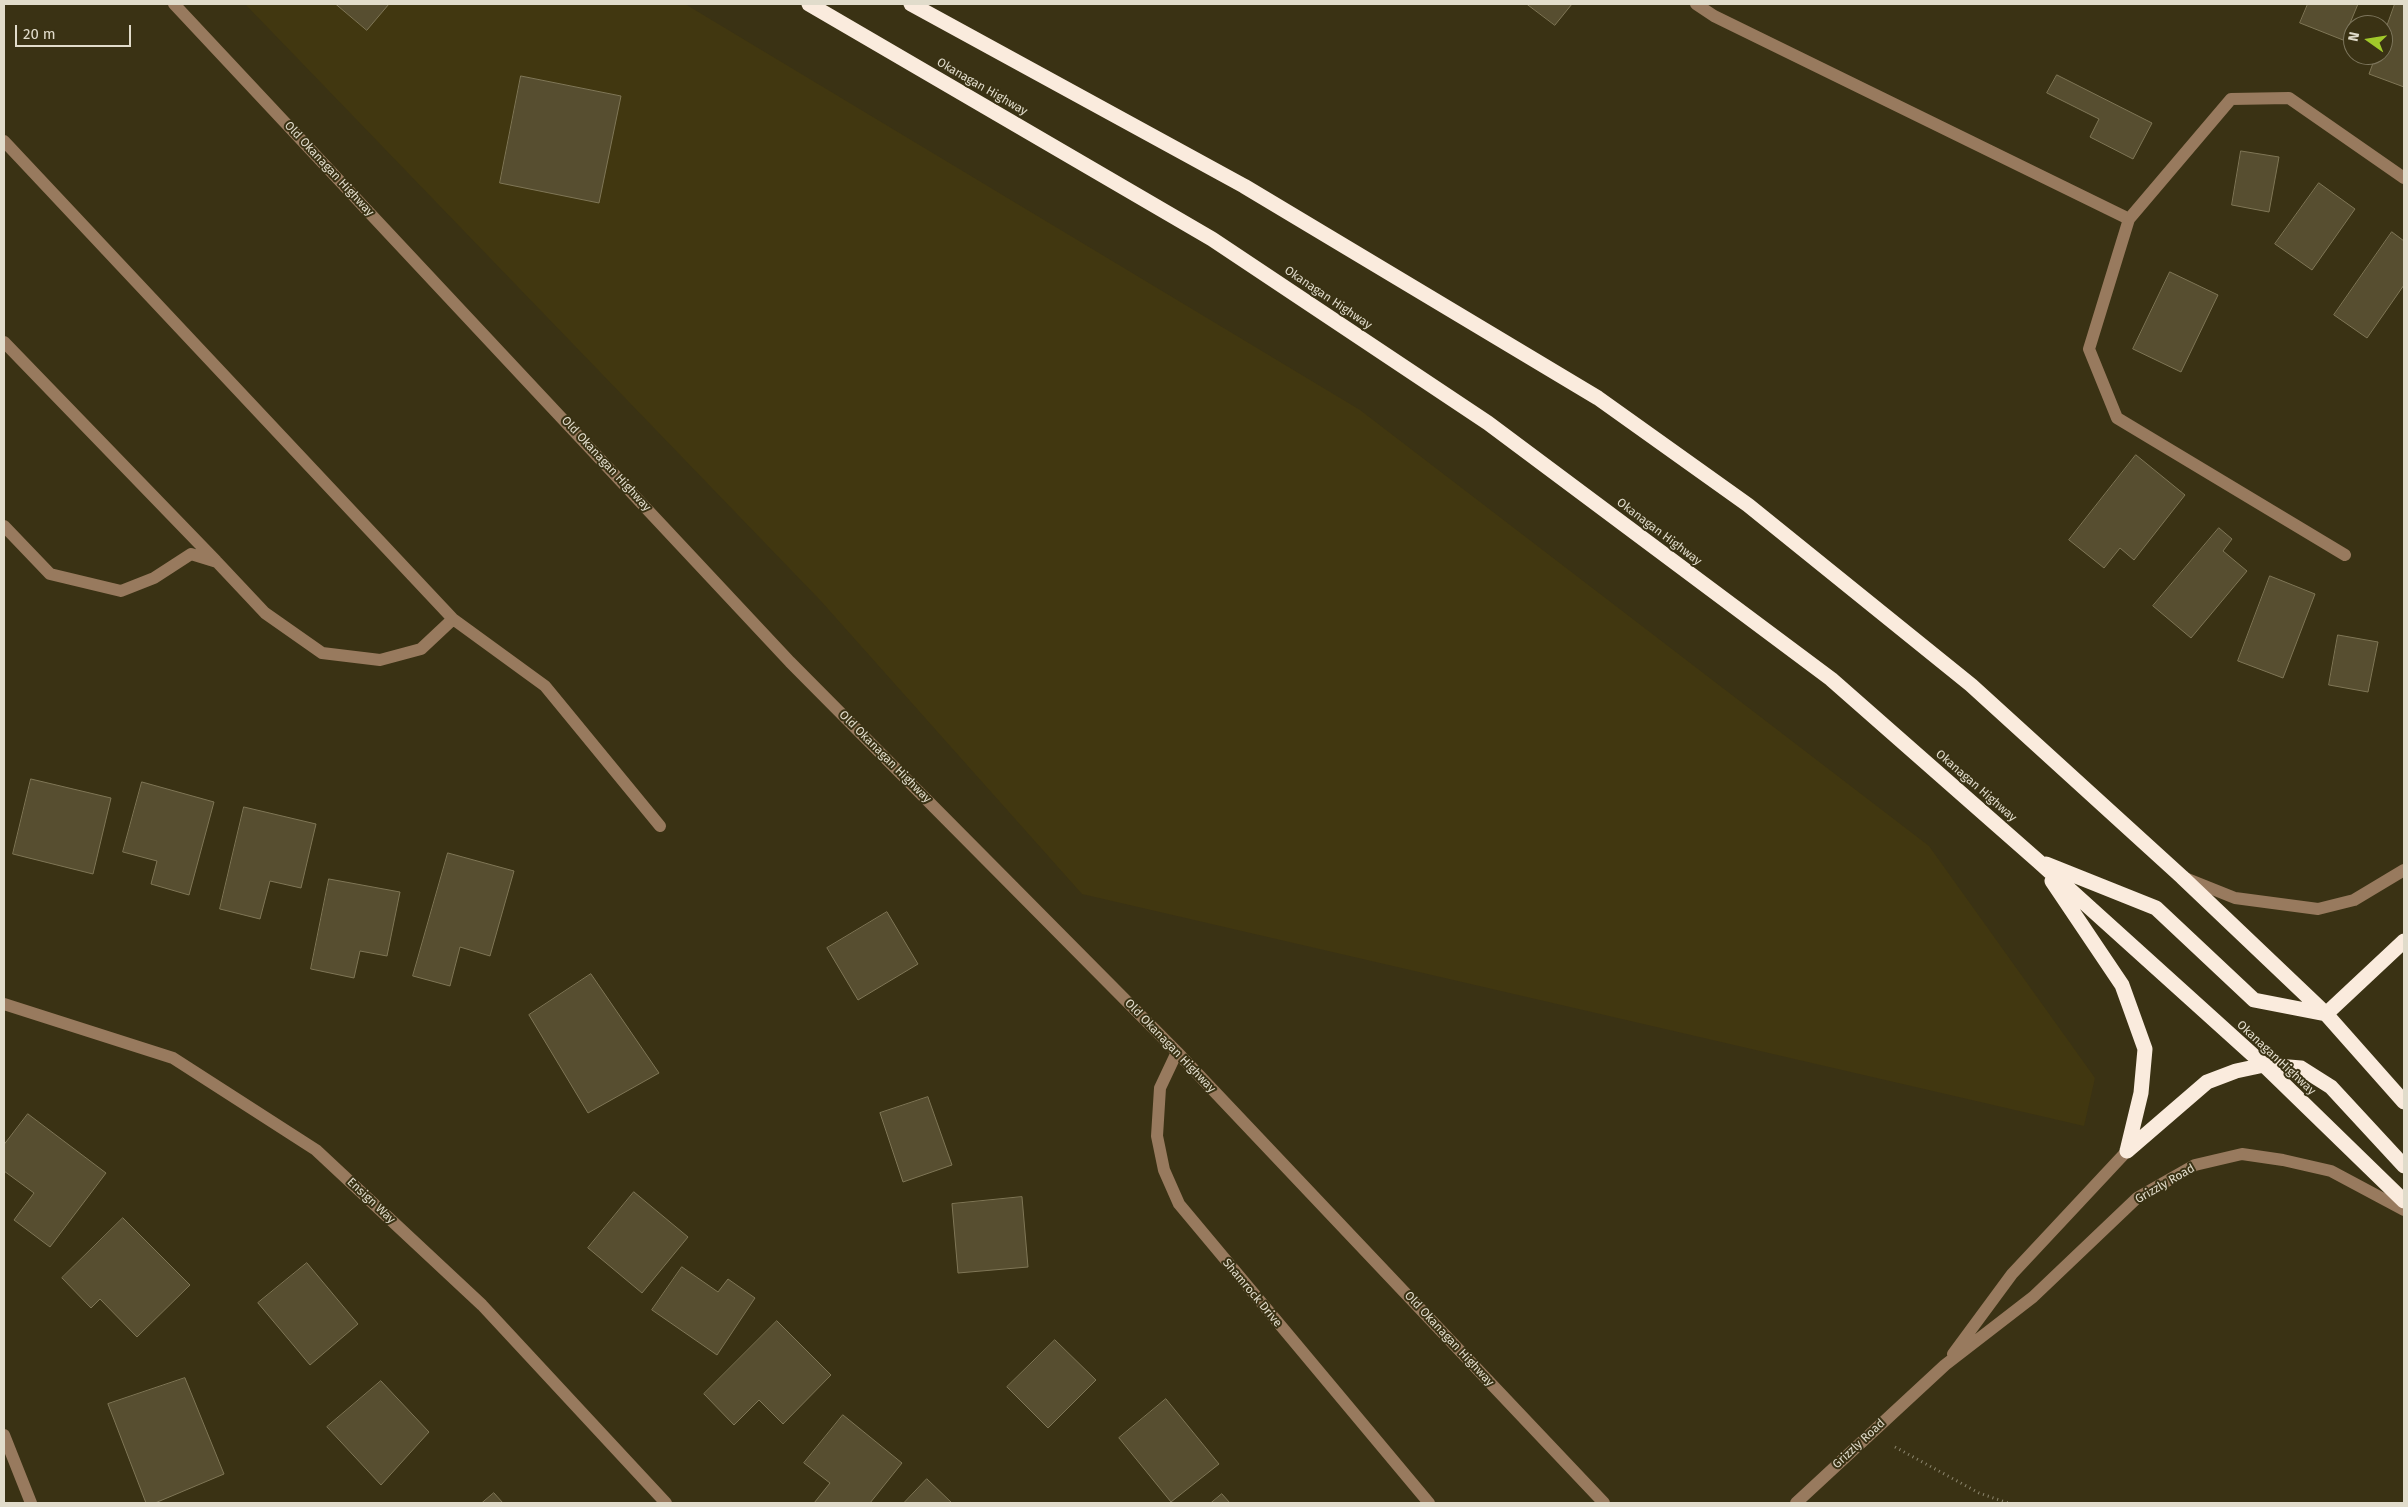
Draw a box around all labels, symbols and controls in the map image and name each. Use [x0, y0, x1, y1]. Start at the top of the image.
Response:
scale bar [18, 15, 134, 47]
north arrow [2343, 15, 2393, 65]
text: 20 m [23, 25, 56, 43]
text: N [2345, 30, 2363, 43]
street label: Okanagan Highway [934, 55, 1030, 119]
street label: Old Okanagan Highway [281, 119, 377, 219]
street label: Okanagan Highway [1281, 263, 1375, 333]
street label: Old Okanagan Highway [558, 414, 654, 514]
street label: Okanagan Highway [1614, 495, 1704, 569]
street label: Old Okanagan Highway [836, 708, 934, 806]
street label: Okanagan Highway [1933, 747, 2019, 825]
street label: Old Okanagan Highway [1122, 996, 1218, 1096]
street label: Okanagan Highway [2234, 1018, 2318, 1098]
street label: Grizzly Road [2133, 1161, 2197, 1207]
street label: Ensign Way [344, 1175, 398, 1227]
street label: Shamrock Drive [1219, 1256, 1285, 1330]
street label: Old Okanagan Highway [1401, 1289, 1497, 1389]
street label: Grizzly Road [1830, 1416, 1888, 1472]

